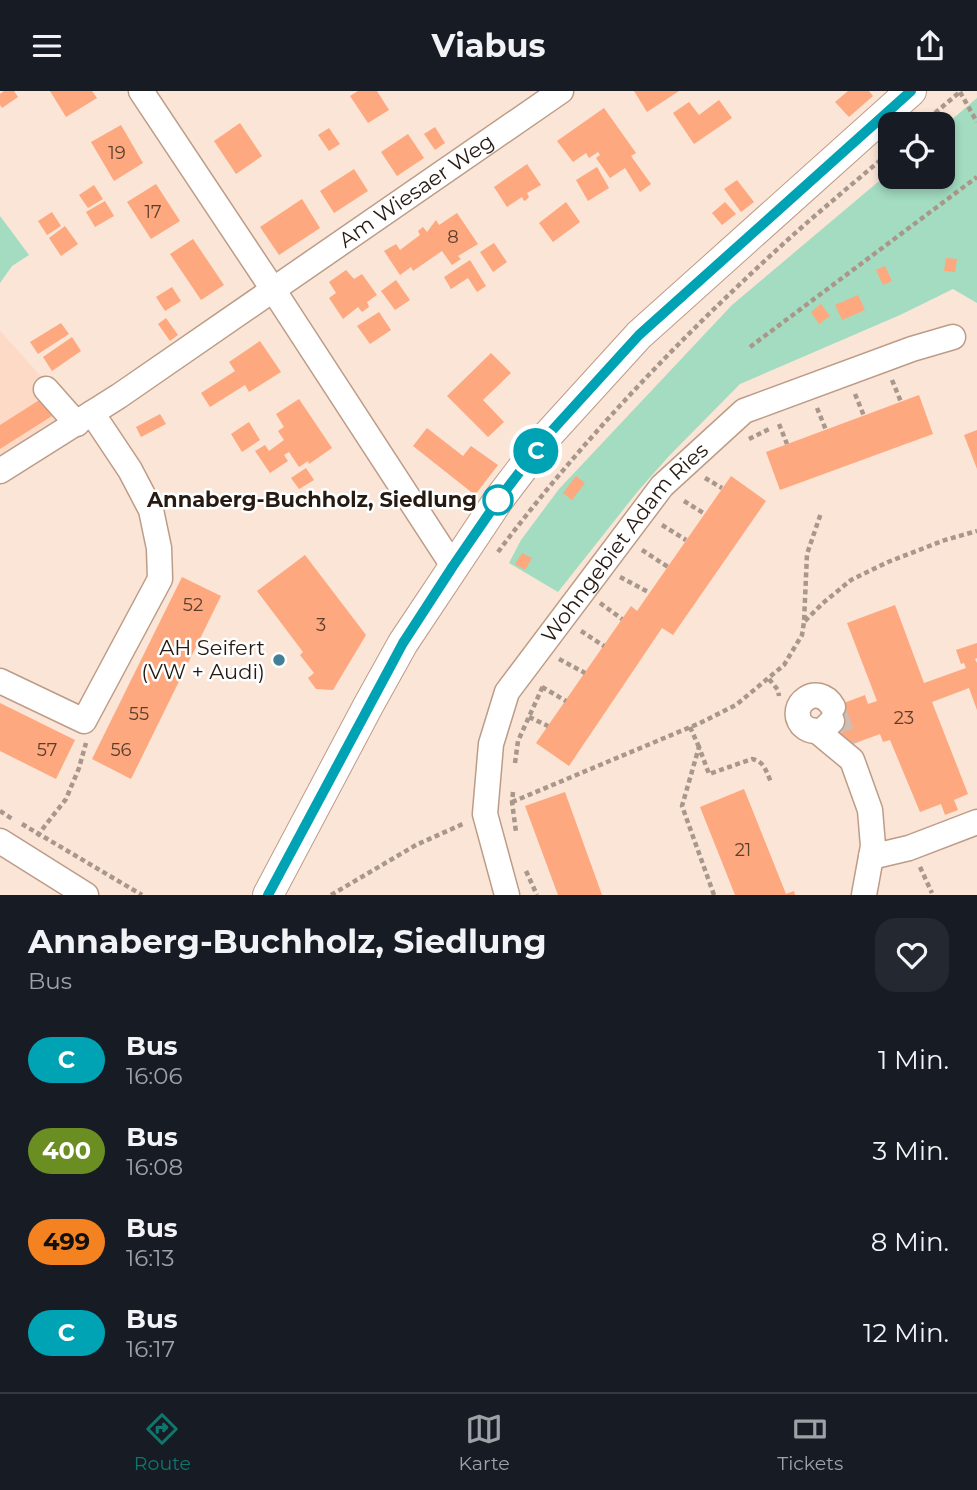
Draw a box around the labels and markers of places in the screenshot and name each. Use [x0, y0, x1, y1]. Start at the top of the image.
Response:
marker: Annaberg-Buchholz, Siedlung [483, 485, 513, 515]
place label: Annaberg-Buchholz, Siedlung [146, 487, 477, 512]
place label: AH Seifert (VW + Audi) [141, 635, 265, 684]
marker: AH Seifert (VW + Audi) [271, 652, 287, 668]

